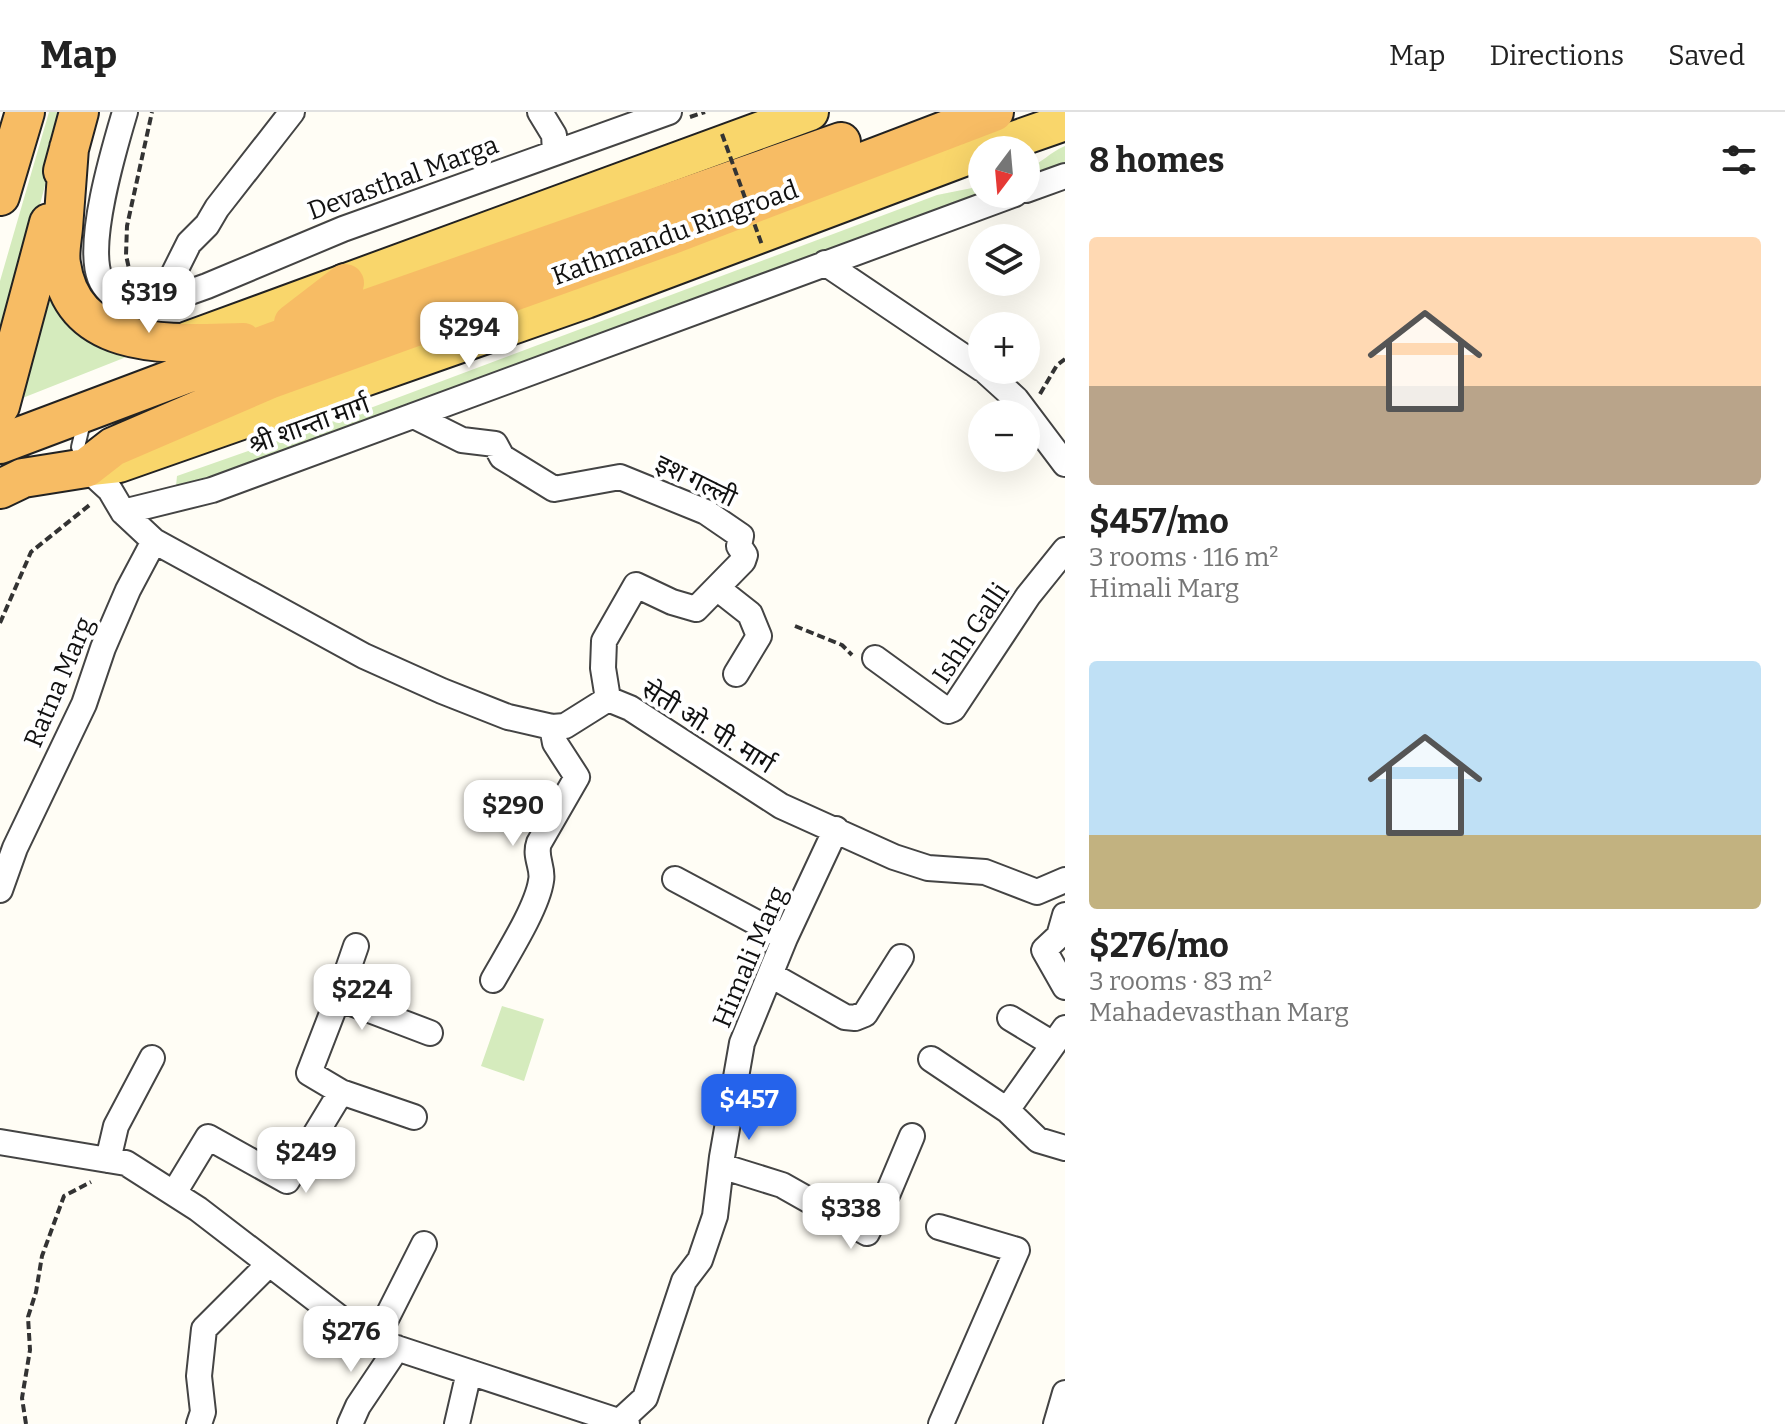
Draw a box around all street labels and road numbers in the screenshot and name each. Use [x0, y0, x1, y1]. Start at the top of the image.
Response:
street label: Devasthal Marga [303, 129, 503, 227]
street label: Kathmandu Ringroad [548, 174, 802, 292]
street label: श्री शान्ता मार्ग [244, 388, 375, 461]
street label: इश गल्ली [650, 448, 743, 514]
street label: Ishh Galli [926, 577, 1016, 689]
street label: Ratna Marg [18, 612, 100, 752]
street label: सेती ओ. पी. मार्ग [636, 674, 781, 781]
street label: Himali Marg [706, 882, 794, 1032]

